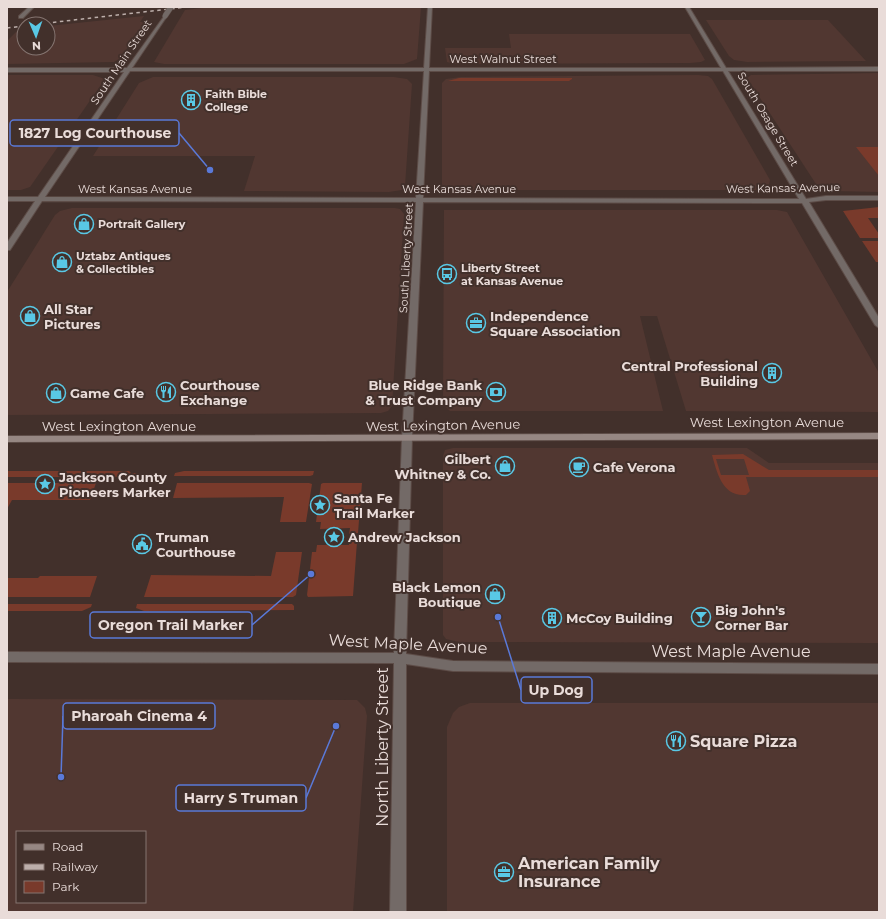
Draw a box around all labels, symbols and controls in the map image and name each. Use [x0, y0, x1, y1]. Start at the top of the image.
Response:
north arrow [16, 16, 56, 56]
street label: South Main Street [87, 16, 155, 107]
text: N [32, 39, 41, 53]
street label: West Walnut Street [449, 52, 557, 66]
street label: South Osage Street [734, 69, 802, 169]
place label: Faith Bible College [205, 87, 267, 114]
building icon: Faith Bible College [180, 89, 202, 111]
callout: 1827 Log Courthouse [10, 120, 179, 146]
text: 1827 Log Courthouse [19, 124, 172, 142]
street label: West Kansas Avenue [726, 180, 841, 196]
street label: West Kansas Avenue [78, 182, 192, 196]
street label: West Kansas Avenue [402, 182, 516, 196]
street label: South Liberty Street [396, 202, 416, 313]
shop icon: Portrait Gallery [73, 213, 95, 235]
place label: Portrait Gallery [98, 217, 186, 231]
place label: Uztabz Antiques & Collectibles [76, 249, 171, 276]
shop icon: Uztabz Antiques & Collectibles [51, 251, 73, 273]
place label: Liberty Street at Kansas Avenue [461, 261, 563, 288]
bus stop icon: Liberty Street at Kansas Avenue [436, 263, 458, 285]
place label: All Star Pictures [43, 301, 100, 332]
shop icon: All Star Pictures [19, 305, 41, 327]
place label: Independence Square Association [490, 308, 620, 339]
office icon: Independence Square Association [465, 312, 487, 334]
place label: Central Professional Building [622, 358, 758, 389]
building icon: Central Professional Building [761, 362, 783, 384]
place label: Courthouse Exchange [180, 377, 260, 408]
place label: Blue Ridge Bank & Trust Company [365, 377, 482, 408]
restaurant icon: Courthouse Exchange [155, 381, 177, 403]
bank icon: Blue Ridge Bank & Trust Company [485, 381, 507, 403]
shop icon: Game Cafe [45, 382, 67, 404]
place label: Game Cafe [70, 385, 144, 401]
street label: West Lexington Avenue [690, 414, 844, 430]
street label: West Lexington Avenue [366, 416, 520, 434]
street label: West Lexington Avenue [42, 418, 196, 434]
place label: Gilbert Whitney & Co. [395, 451, 491, 482]
shop icon: Gilbert Whitney & Co. [494, 455, 516, 477]
cafe icon: Cafe Verona [568, 456, 590, 478]
place label: Cafe Verona [593, 459, 675, 475]
place label: Jackson County Pioneers Marker [58, 469, 171, 500]
place icon: Jackson County Pioneers Marker [34, 473, 56, 495]
place label: Santa Fe Trail Marker [334, 490, 415, 521]
place icon: Santa Fe Trail Marker [309, 494, 331, 516]
place icon: Andrew Jackson [323, 526, 345, 548]
place label: Truman Courthouse [156, 529, 236, 560]
place label: Andrew Jackson [347, 529, 461, 545]
public building icon: Truman Courthouse [131, 533, 153, 555]
place label: Black Lemon Boutique [392, 579, 481, 610]
shop icon: Black Lemon Boutique [484, 583, 506, 605]
place label: Big John's Corner Bar [715, 602, 789, 633]
bar icon: Big John's Corner Bar [690, 606, 712, 628]
building icon: McCoy Building [541, 607, 563, 629]
place label: McCoy Building [566, 610, 673, 626]
callout: Oregon Trail Marker [90, 612, 252, 638]
text: Oregon Trail Marker [98, 616, 244, 634]
street label: West Maple Avenue [328, 630, 488, 658]
street label: West Maple Avenue [651, 642, 811, 661]
street label: North Liberty Street [373, 667, 392, 827]
callout: Up Dog [521, 677, 592, 703]
text: Up Dog [528, 681, 584, 699]
callout: Pharoah Cinema 4 [63, 703, 215, 729]
text: Pharoah Cinema 4 [71, 707, 207, 725]
restaurant icon: Square Pizza [665, 730, 687, 752]
place label: Square Pizza [690, 732, 797, 751]
callout: Harry S Truman [176, 785, 306, 811]
text: Harry S Truman [184, 789, 298, 807]
legend [16, 831, 146, 903]
text: Road [52, 839, 83, 854]
place label: American Family Insurance [517, 854, 660, 891]
text: Railway [52, 859, 98, 874]
office icon: American Family Insurance [493, 861, 515, 883]
text: Park [52, 879, 80, 894]

